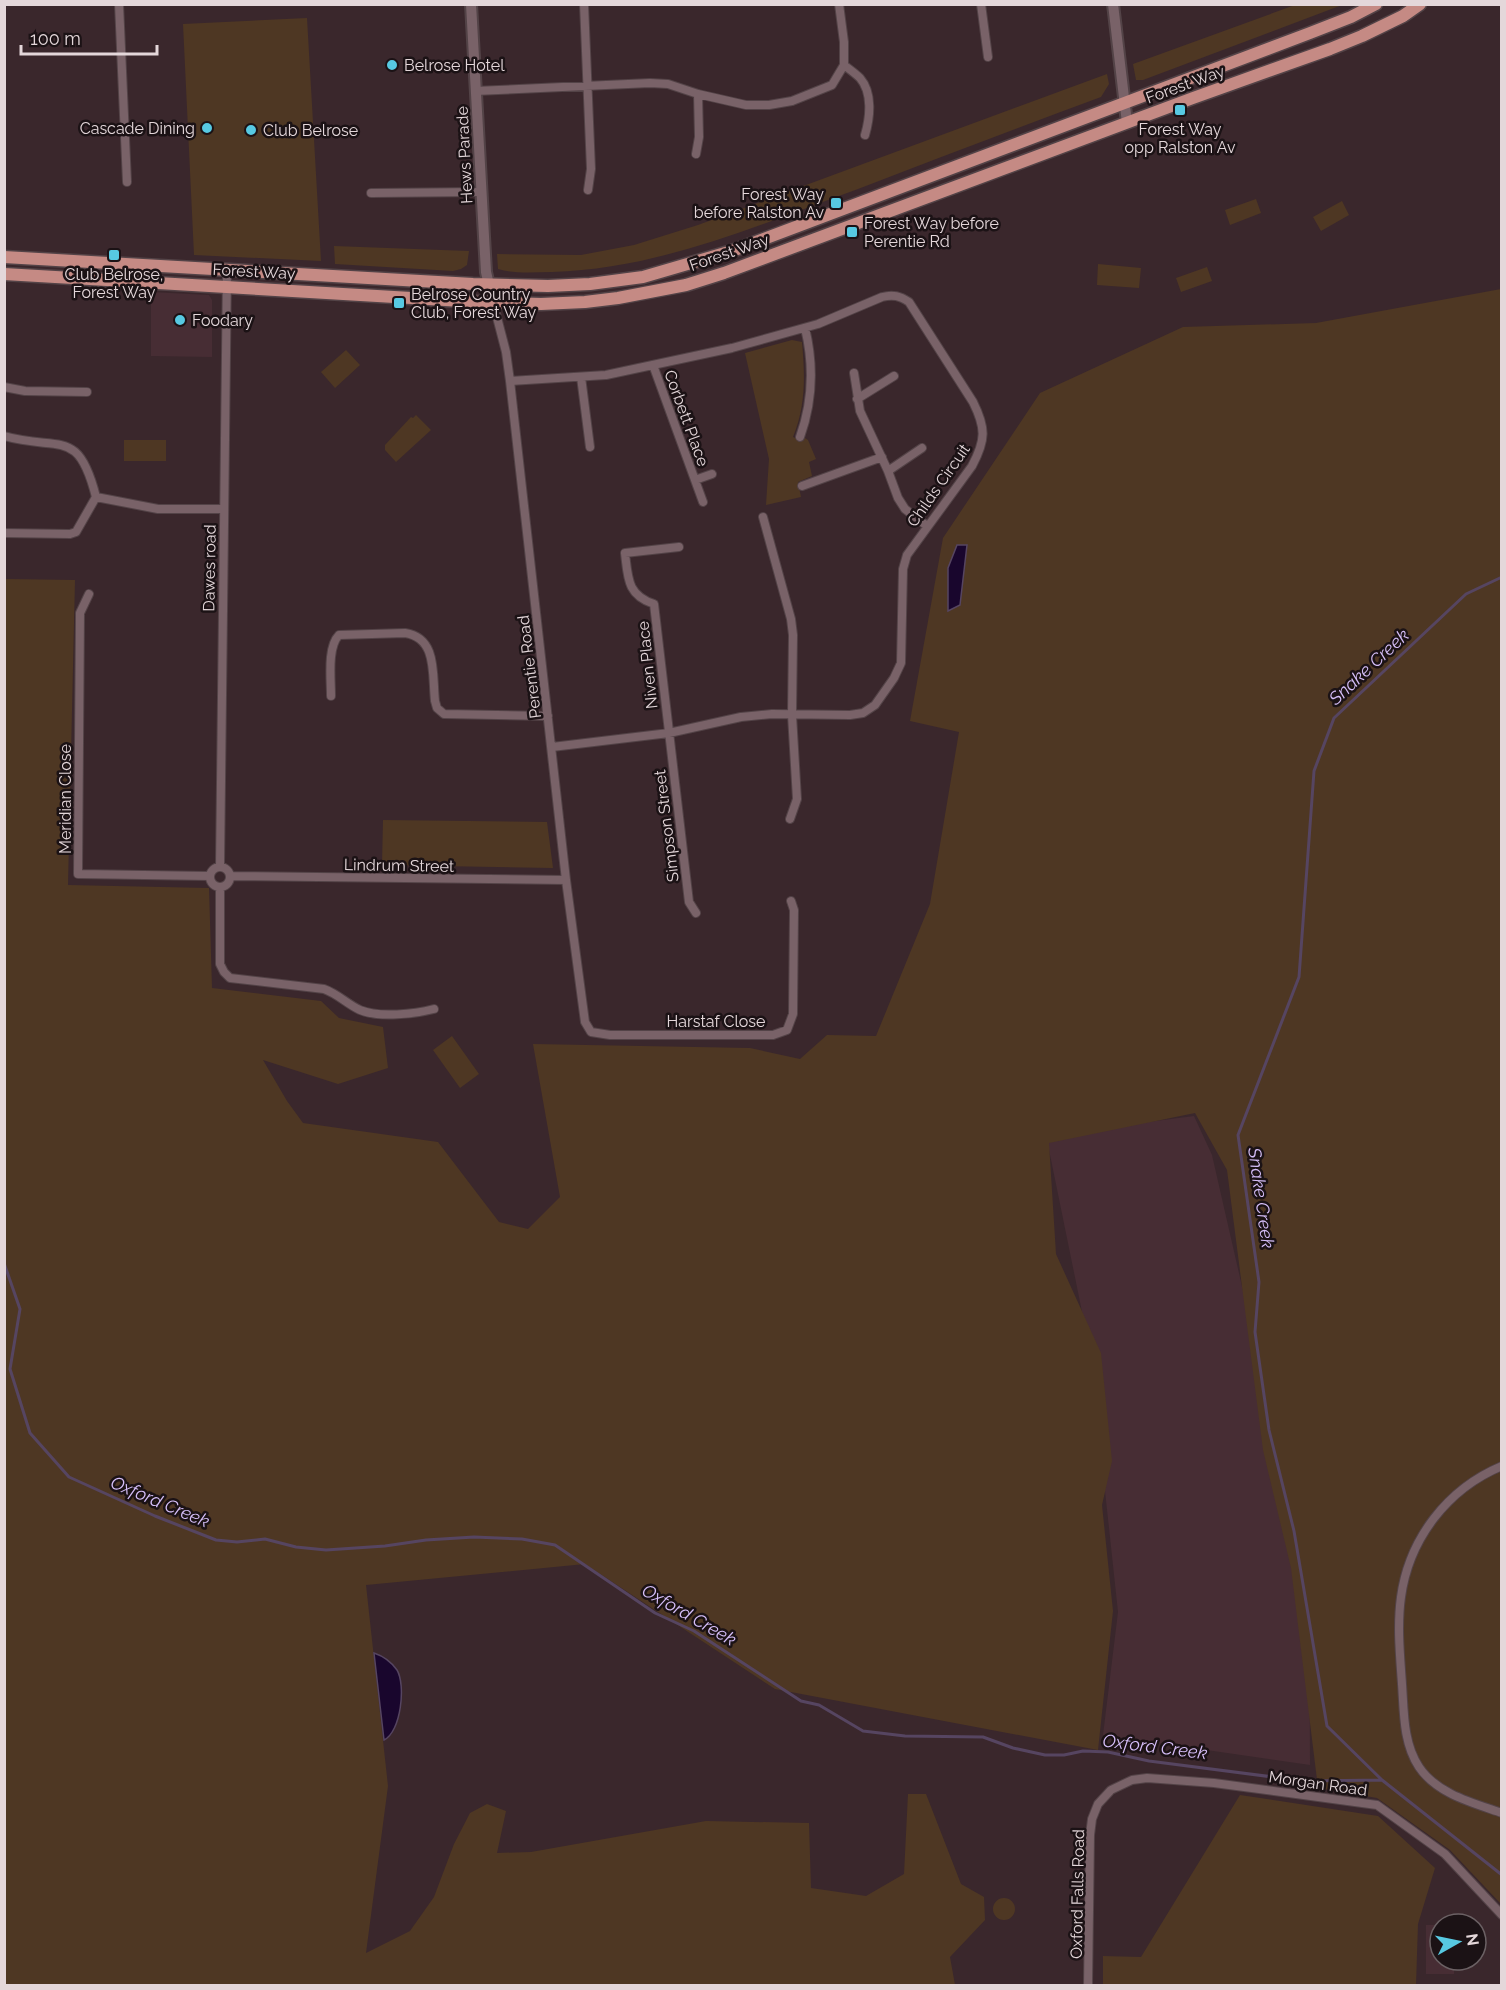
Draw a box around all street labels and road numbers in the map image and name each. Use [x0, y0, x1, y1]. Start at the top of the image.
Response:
street label: Forest Way [1143, 61, 1228, 108]
street label: Hews Parade [452, 106, 477, 204]
street label: Forest Way [687, 230, 772, 275]
street label: Forest Way [212, 260, 296, 283]
street label: Corbett Place [660, 367, 713, 469]
street label: Childs Circuit [903, 440, 974, 530]
street label: Dawes road [199, 524, 220, 612]
street label: Perentie Road [514, 614, 545, 720]
street label: Niven Place [633, 620, 662, 710]
street label: Meridian Close [56, 744, 75, 854]
street label: Simpson Street [650, 768, 683, 883]
street label: Lindrum Street [344, 855, 455, 876]
street label: Harstaf Close [667, 1012, 765, 1031]
street label: Morgan Road [1267, 1767, 1368, 1800]
street label: Oxford Falls Road [1067, 1829, 1088, 1959]

